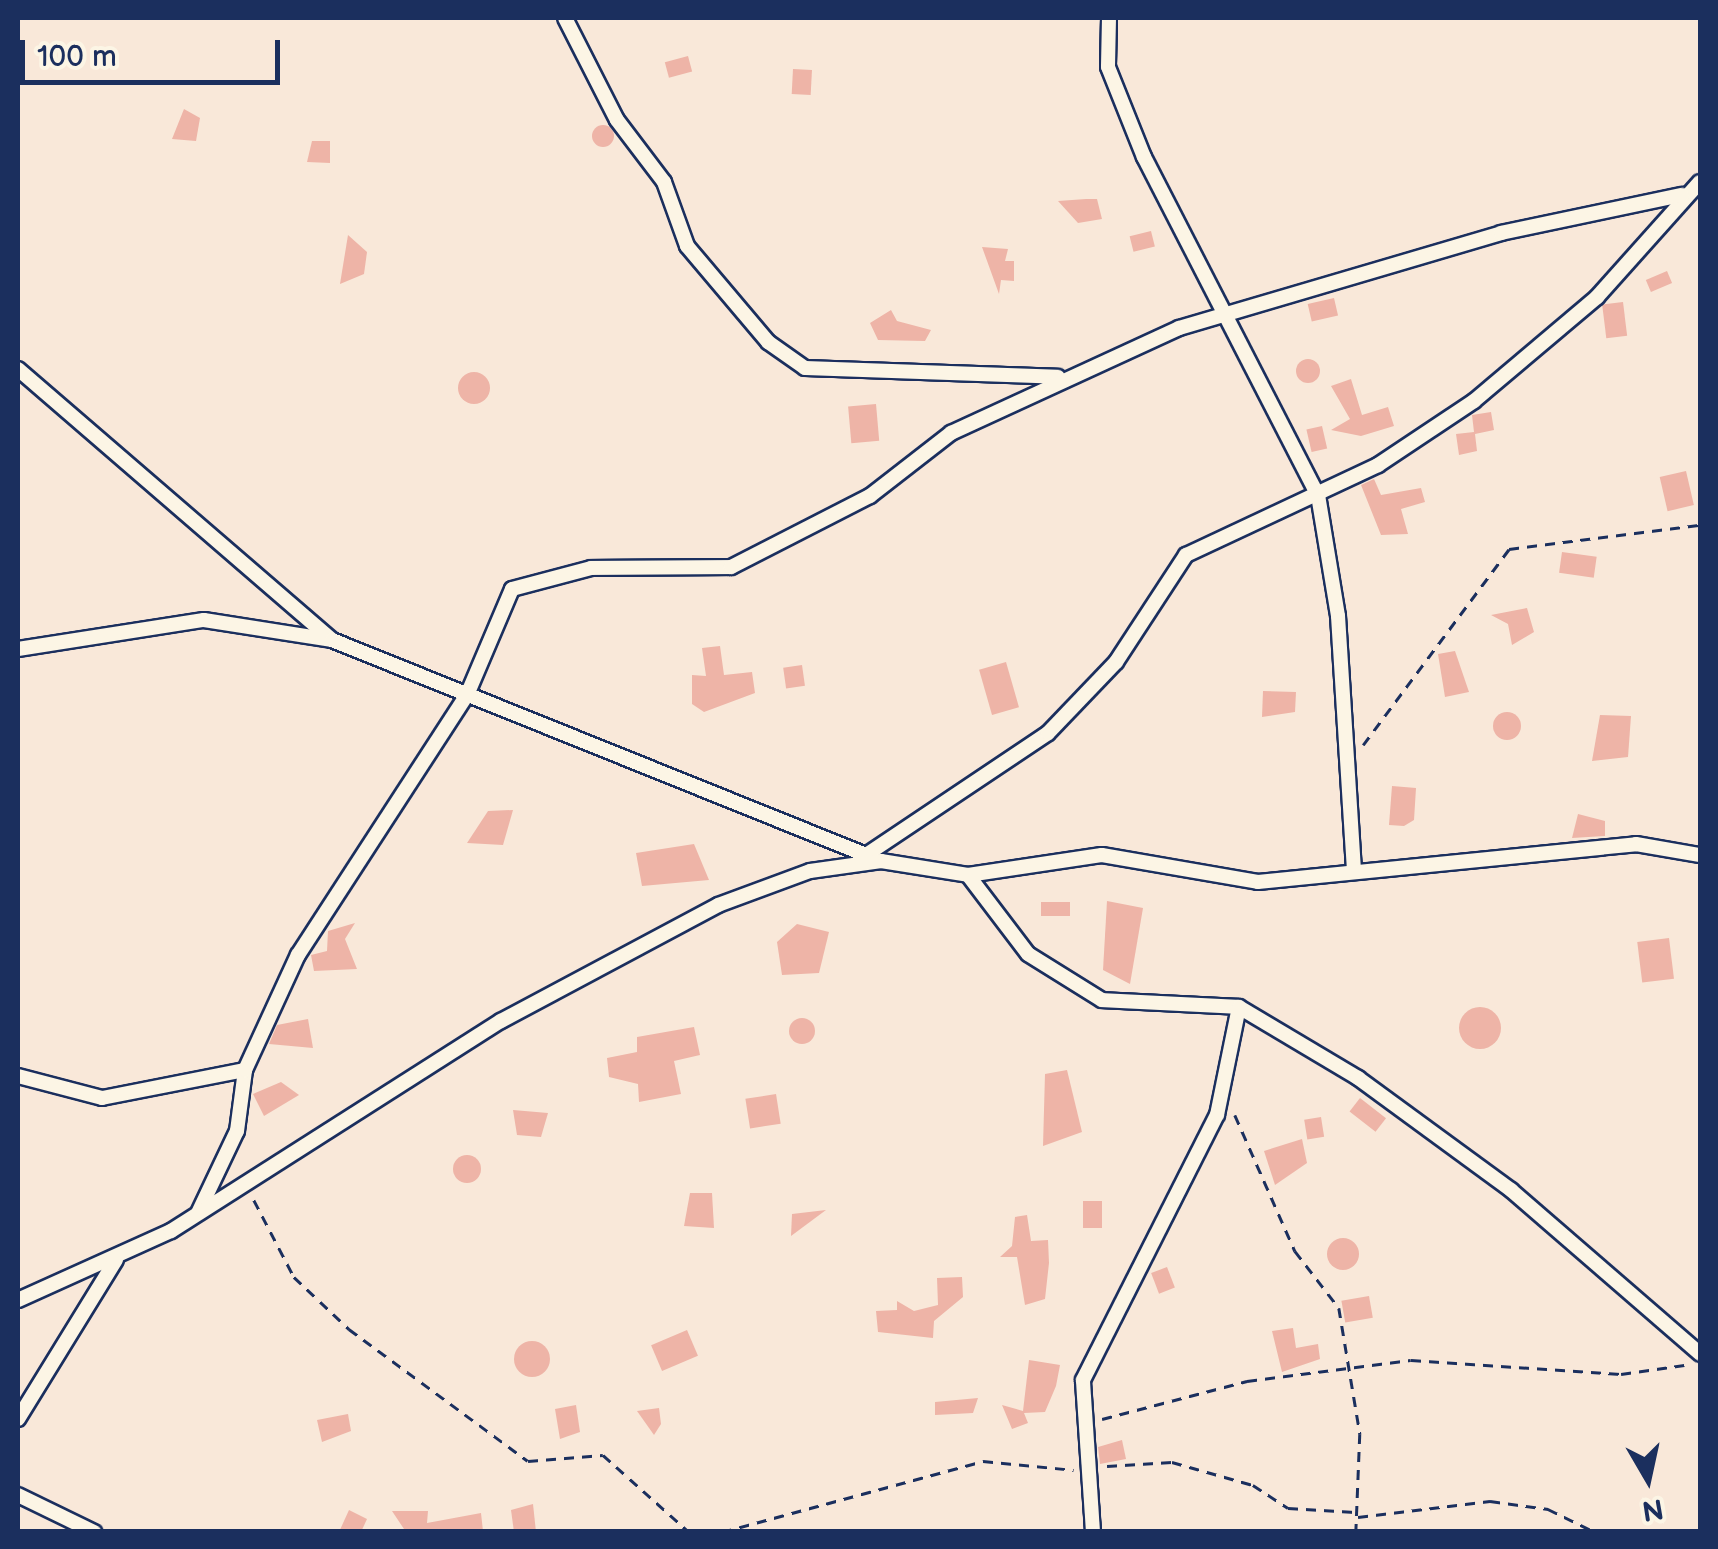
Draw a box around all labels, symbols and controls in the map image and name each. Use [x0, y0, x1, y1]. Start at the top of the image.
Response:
scale bar [25, 20, 285, 82]
text: 100 m [37, 39, 117, 75]
north arrow [1598, 1429, 1698, 1529]
text: N [1640, 1491, 1666, 1527]

